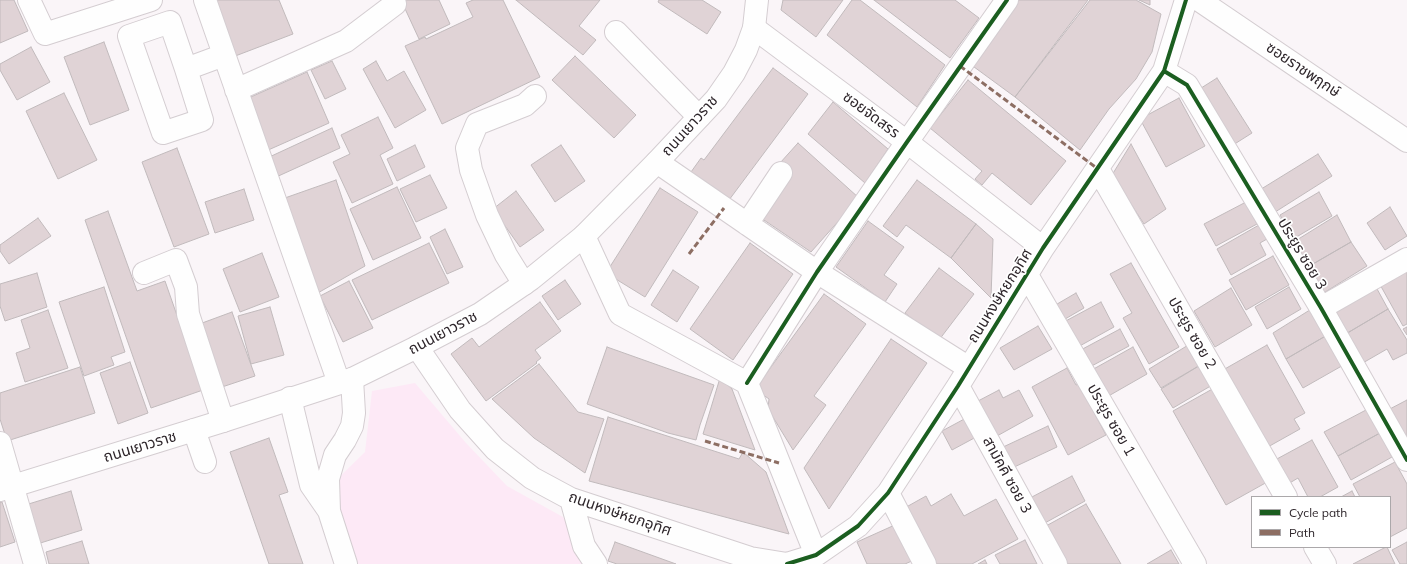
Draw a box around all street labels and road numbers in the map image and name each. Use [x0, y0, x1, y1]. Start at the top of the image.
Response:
street label: ซอยราชพฤกษ์ [1262, 39, 1344, 101]
street label: ซอยจัดสรร [839, 88, 903, 142]
street label: ถนนเยาวราช [658, 92, 722, 160]
street label: ประยูร ซอย 3 [1274, 215, 1330, 293]
street label: ถนนหงษ์หยกอุทิศ [964, 246, 1036, 346]
street label: ประยูร ซอย 2 [1164, 294, 1220, 372]
street label: ถนนเยาวราช [405, 307, 481, 359]
street label: ประยูร ซอย 1 [1083, 381, 1139, 459]
street label: ถนนเยาวราช [101, 427, 179, 467]
street label: สามัคคี ซอย 3 [979, 433, 1035, 517]
street label: ถนนหงษ์หยกอุทิศ [566, 488, 674, 540]

